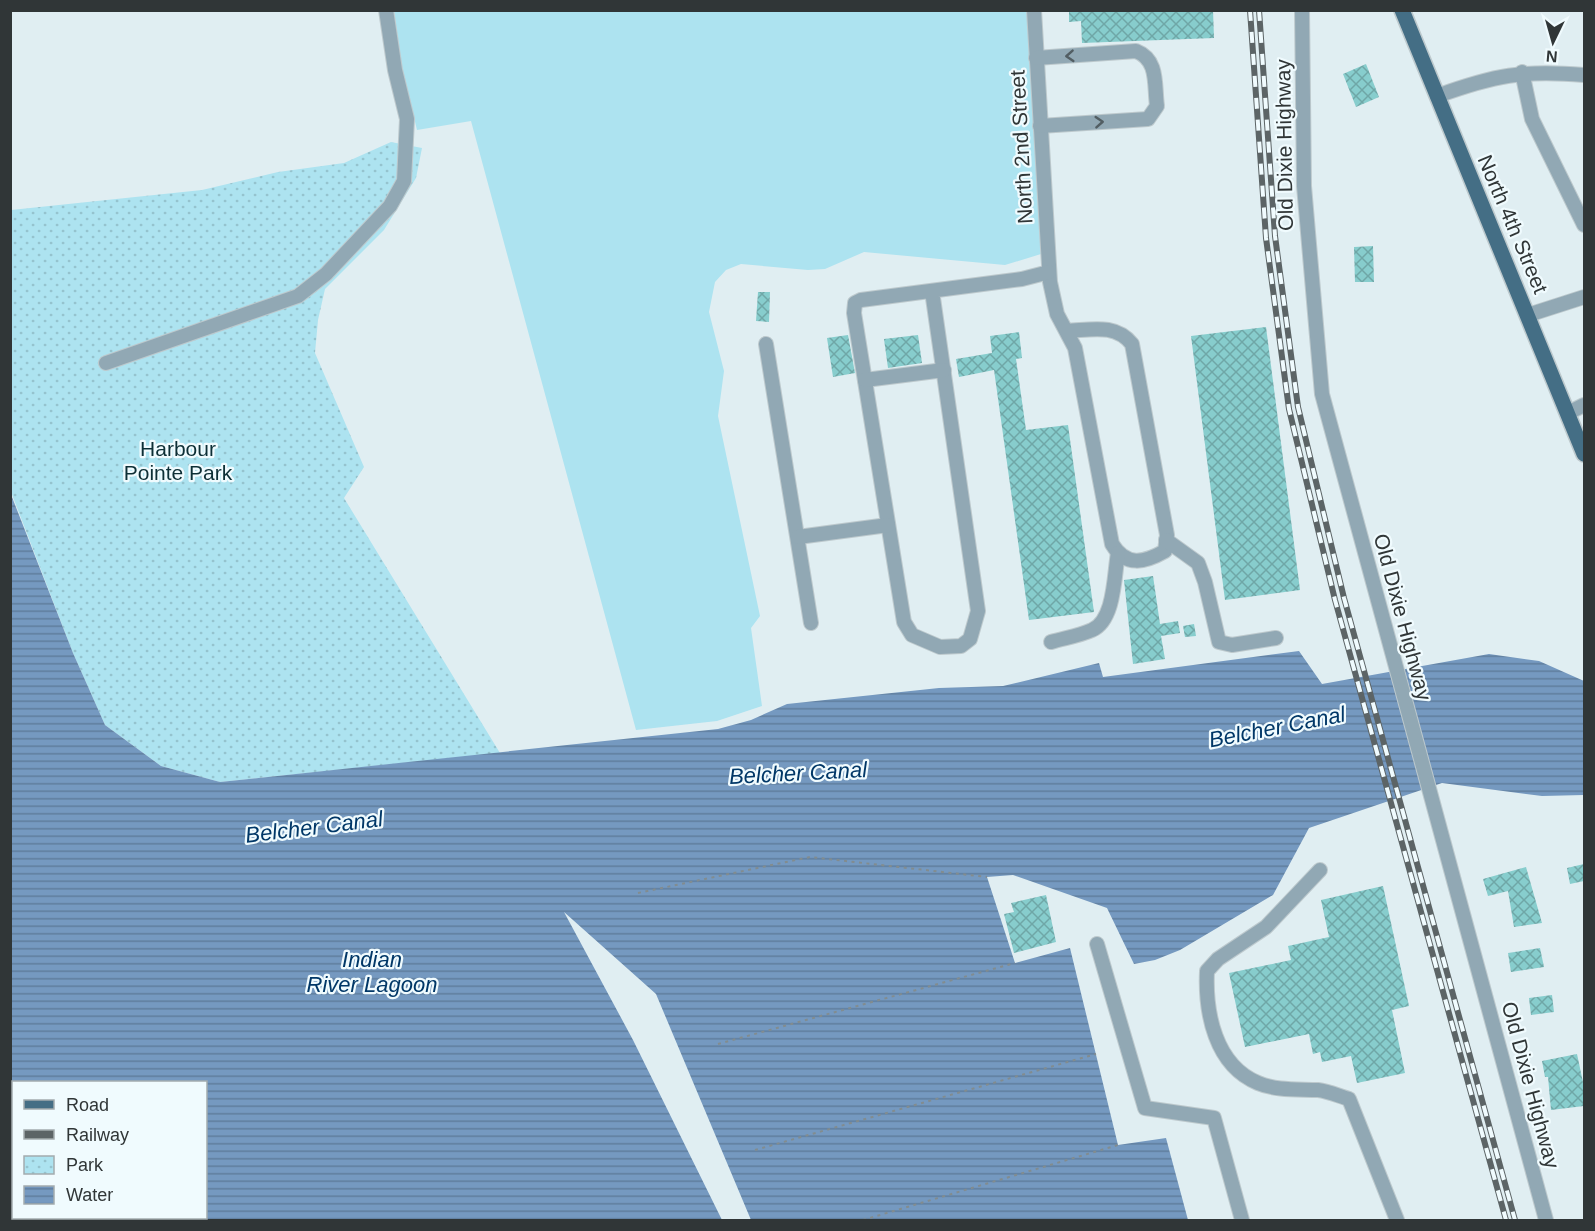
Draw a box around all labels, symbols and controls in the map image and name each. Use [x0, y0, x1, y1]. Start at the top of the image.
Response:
north arrow [1523, 12, 1583, 72]
text: N [1545, 47, 1558, 65]
one-way arrow [1066, 49, 1075, 62]
street label: Old Dixie Highway [1271, 59, 1297, 231]
street label: North 2nd Street [1005, 69, 1037, 225]
one-way arrow [1094, 116, 1103, 129]
street label: North 4th Street [1473, 151, 1553, 297]
park label: Harbour Pointe Park [124, 437, 233, 484]
street label: Old Dixie Highway [1370, 531, 1436, 703]
water label: Belcher Canal [1207, 701, 1348, 752]
water label: Belcher Canal [728, 757, 869, 789]
water label: Belcher Canal [244, 806, 385, 848]
water label: Indian River Lagoon [307, 947, 437, 997]
street label: Old Dixie Highway [1498, 999, 1564, 1171]
legend [12, 1081, 207, 1219]
text: Road [66, 1095, 109, 1115]
text: Railway [66, 1125, 129, 1145]
text: Park [66, 1155, 104, 1175]
text: Water [66, 1185, 113, 1205]

